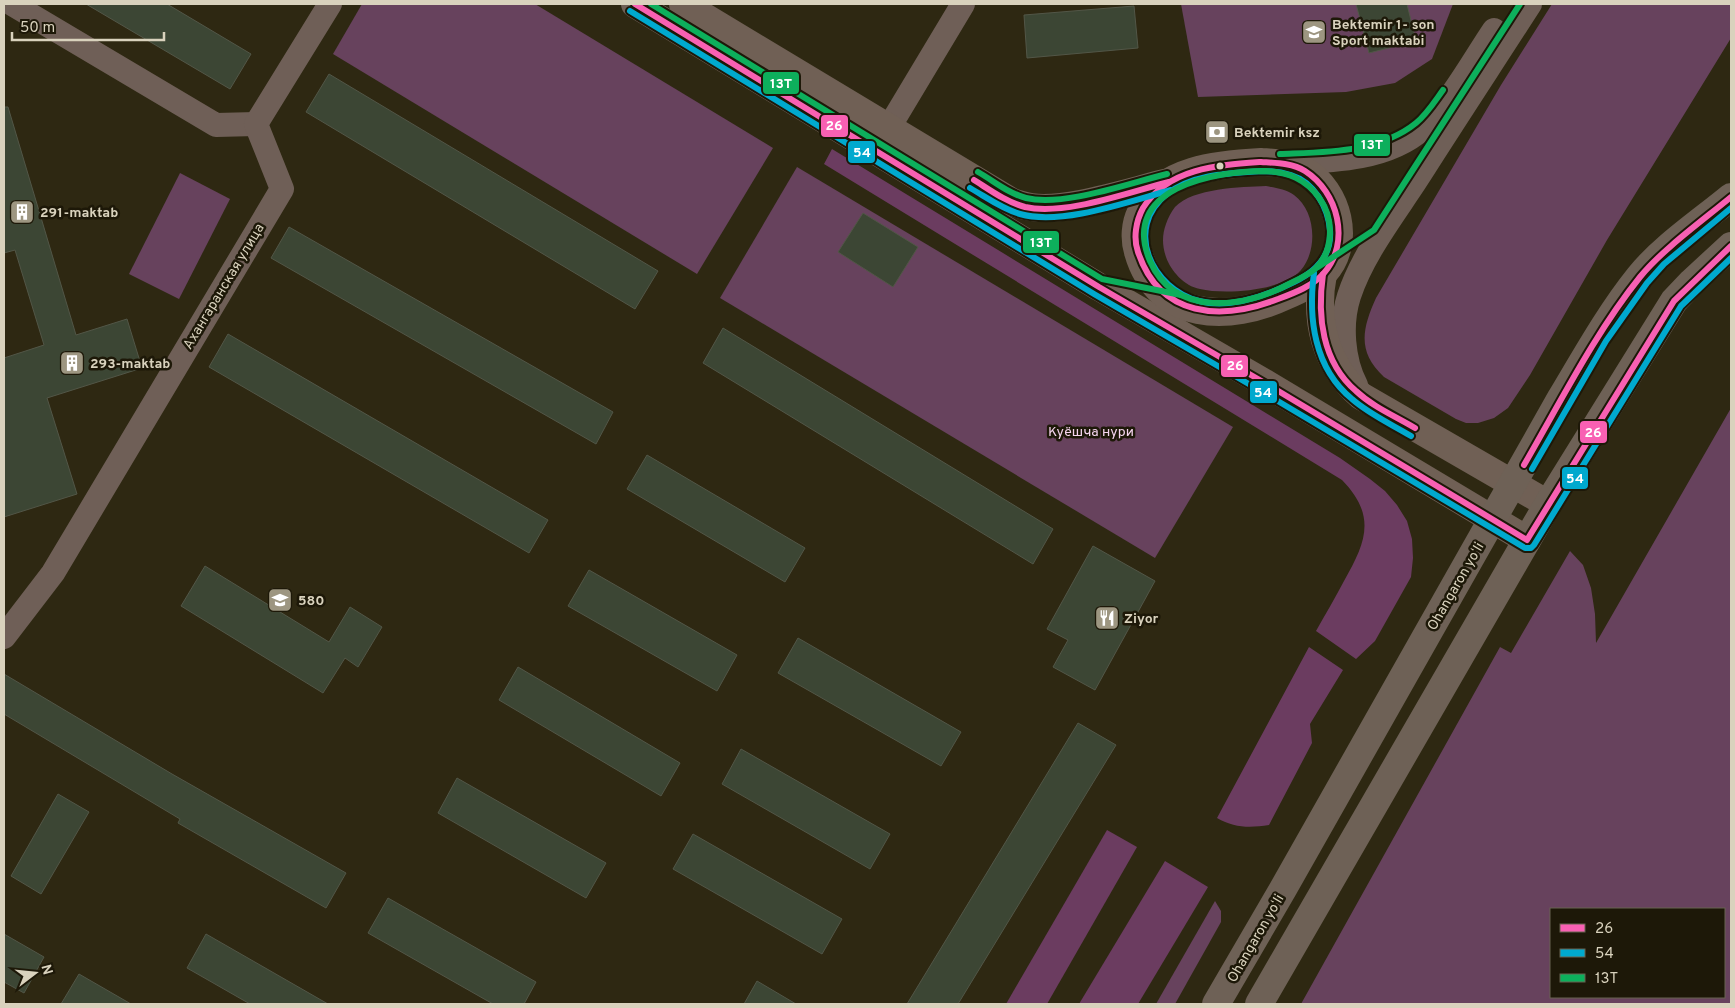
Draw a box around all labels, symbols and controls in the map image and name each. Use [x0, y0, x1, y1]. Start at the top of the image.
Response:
scale bar [12, 10, 165, 42]
place label: Bektemir 1- son Sport maktabi [1332, 17, 1435, 50]
text: 50 m [20, 19, 55, 38]
school or university icon: Bektemir 1- son Sport maktabi [1301, 19, 1327, 45]
line badge: 13Т [762, 71, 800, 95]
text: 13Т [770, 76, 792, 93]
line badge: 26 [820, 114, 849, 138]
text: 26 [825, 118, 843, 135]
bank icon: Bektemir ksz [1204, 119, 1230, 145]
place label: Bektemir ksz [1234, 125, 1320, 142]
line badge: 13Т [1353, 133, 1391, 157]
text: 13Т [1361, 137, 1383, 154]
line badge: 54 [847, 140, 876, 164]
text: 54 [853, 145, 871, 162]
unlabelled marker [1215, 161, 1225, 171]
building icon: 291-maktab [9, 199, 35, 225]
place label: 291-maktab [40, 205, 118, 222]
street label: Ахангаранская улица [180, 221, 269, 353]
line badge: 13Т [1022, 230, 1060, 254]
text: 13Т [1030, 235, 1052, 252]
building icon: 293-maktab [59, 350, 85, 376]
line badge: 26 [1220, 354, 1249, 378]
place label: 293-maktab [90, 356, 170, 373]
text: 26 [1226, 358, 1244, 375]
line badge: 54 [1249, 380, 1278, 404]
text: 54 [1254, 385, 1272, 402]
line badge: 26 [1579, 420, 1608, 444]
park label: Куёшча нури [1048, 424, 1134, 441]
text: 26 [1584, 425, 1602, 442]
line badge: 54 [1561, 466, 1589, 490]
text: 54 [1566, 471, 1584, 488]
street label: Ohangaron yoʻli [1424, 540, 1488, 634]
school or university icon: 580 [267, 587, 293, 613]
place label: 580 [298, 593, 324, 610]
restaurant icon: Ziyor [1094, 605, 1120, 631]
place label: Ziyor [1124, 611, 1158, 628]
street label: Ohangaron yoʻli [1224, 892, 1288, 986]
legend [1550, 908, 1725, 998]
text: 26 [1595, 920, 1613, 939]
text: 54 [1595, 945, 1614, 964]
north arrow [10, 948, 60, 998]
text: N [36, 963, 56, 977]
text: 13Т [1595, 970, 1618, 989]

